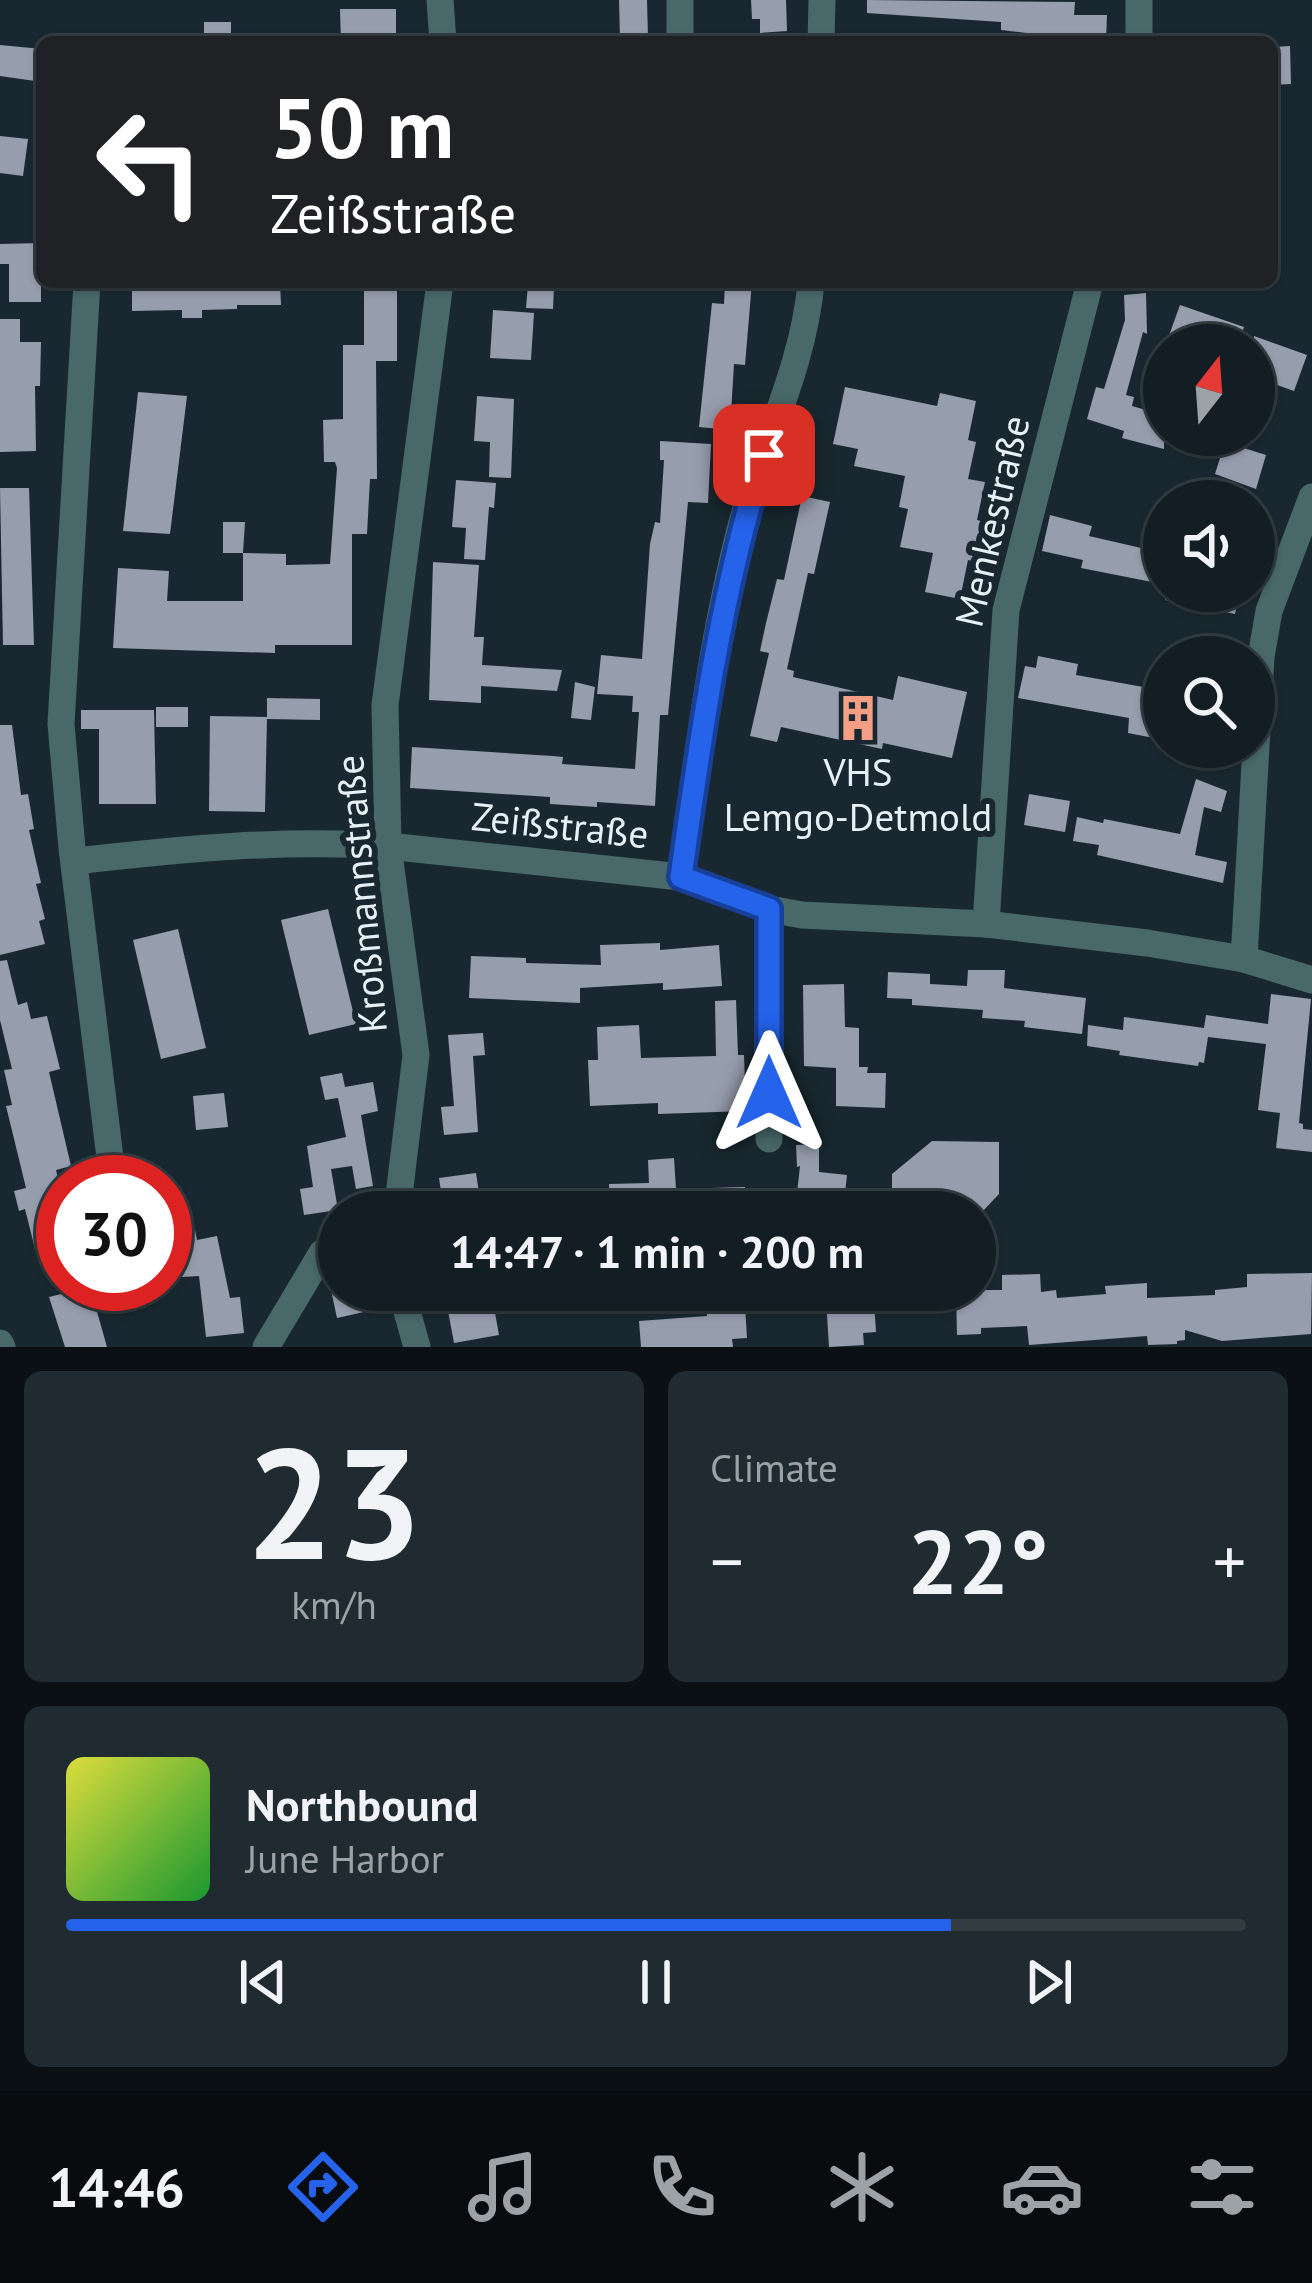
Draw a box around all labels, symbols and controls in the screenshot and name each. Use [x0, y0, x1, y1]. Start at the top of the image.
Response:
text: 50 m [270, 72, 454, 181]
icon: left [72, 84, 228, 240]
text: Zeißstraße [270, 178, 516, 248]
north arrow [1143, 324, 1275, 456]
map controls [1143, 324, 1275, 768]
pin [713, 404, 815, 506]
street label: Menkestraße [942, 410, 1041, 631]
icon: arrive [731, 422, 797, 488]
button: sound [1143, 480, 1275, 612]
button: search [1143, 636, 1275, 768]
building icon: VHS Lemgo-Detmold [833, 693, 883, 743]
place label: VHS Lemgo-Detmold [724, 746, 992, 842]
street label: Kroßmannstraße [323, 753, 398, 1035]
street label: Zeißstraße [469, 790, 651, 859]
position arrow [706, 1030, 832, 1156]
speed limit sign: 30 [36, 1155, 192, 1311]
text: 14:47 · 1 min · 200 m [450, 1222, 864, 1280]
text: 23 [246, 1400, 422, 1602]
text: Climate [710, 1442, 838, 1493]
text: 22° [907, 1502, 1049, 1619]
text: − [710, 1518, 743, 1603]
text: + [1213, 1518, 1246, 1603]
text: km/h [291, 1579, 377, 1630]
text: Northbound [246, 1775, 478, 1833]
text: June Harbor [246, 1833, 444, 1884]
icon: previous [230, 1949, 296, 2015]
icon: pause [623, 1949, 689, 2015]
icon: next [1016, 1949, 1082, 2015]
icon: directions [281, 2145, 365, 2229]
icon: music [461, 2145, 545, 2229]
icon: phone [640, 2145, 724, 2229]
icon: climate [820, 2145, 904, 2229]
icon: car [1000, 2145, 1084, 2229]
icon: filters [1180, 2145, 1264, 2229]
text: 14:46 [48, 2152, 185, 2222]

